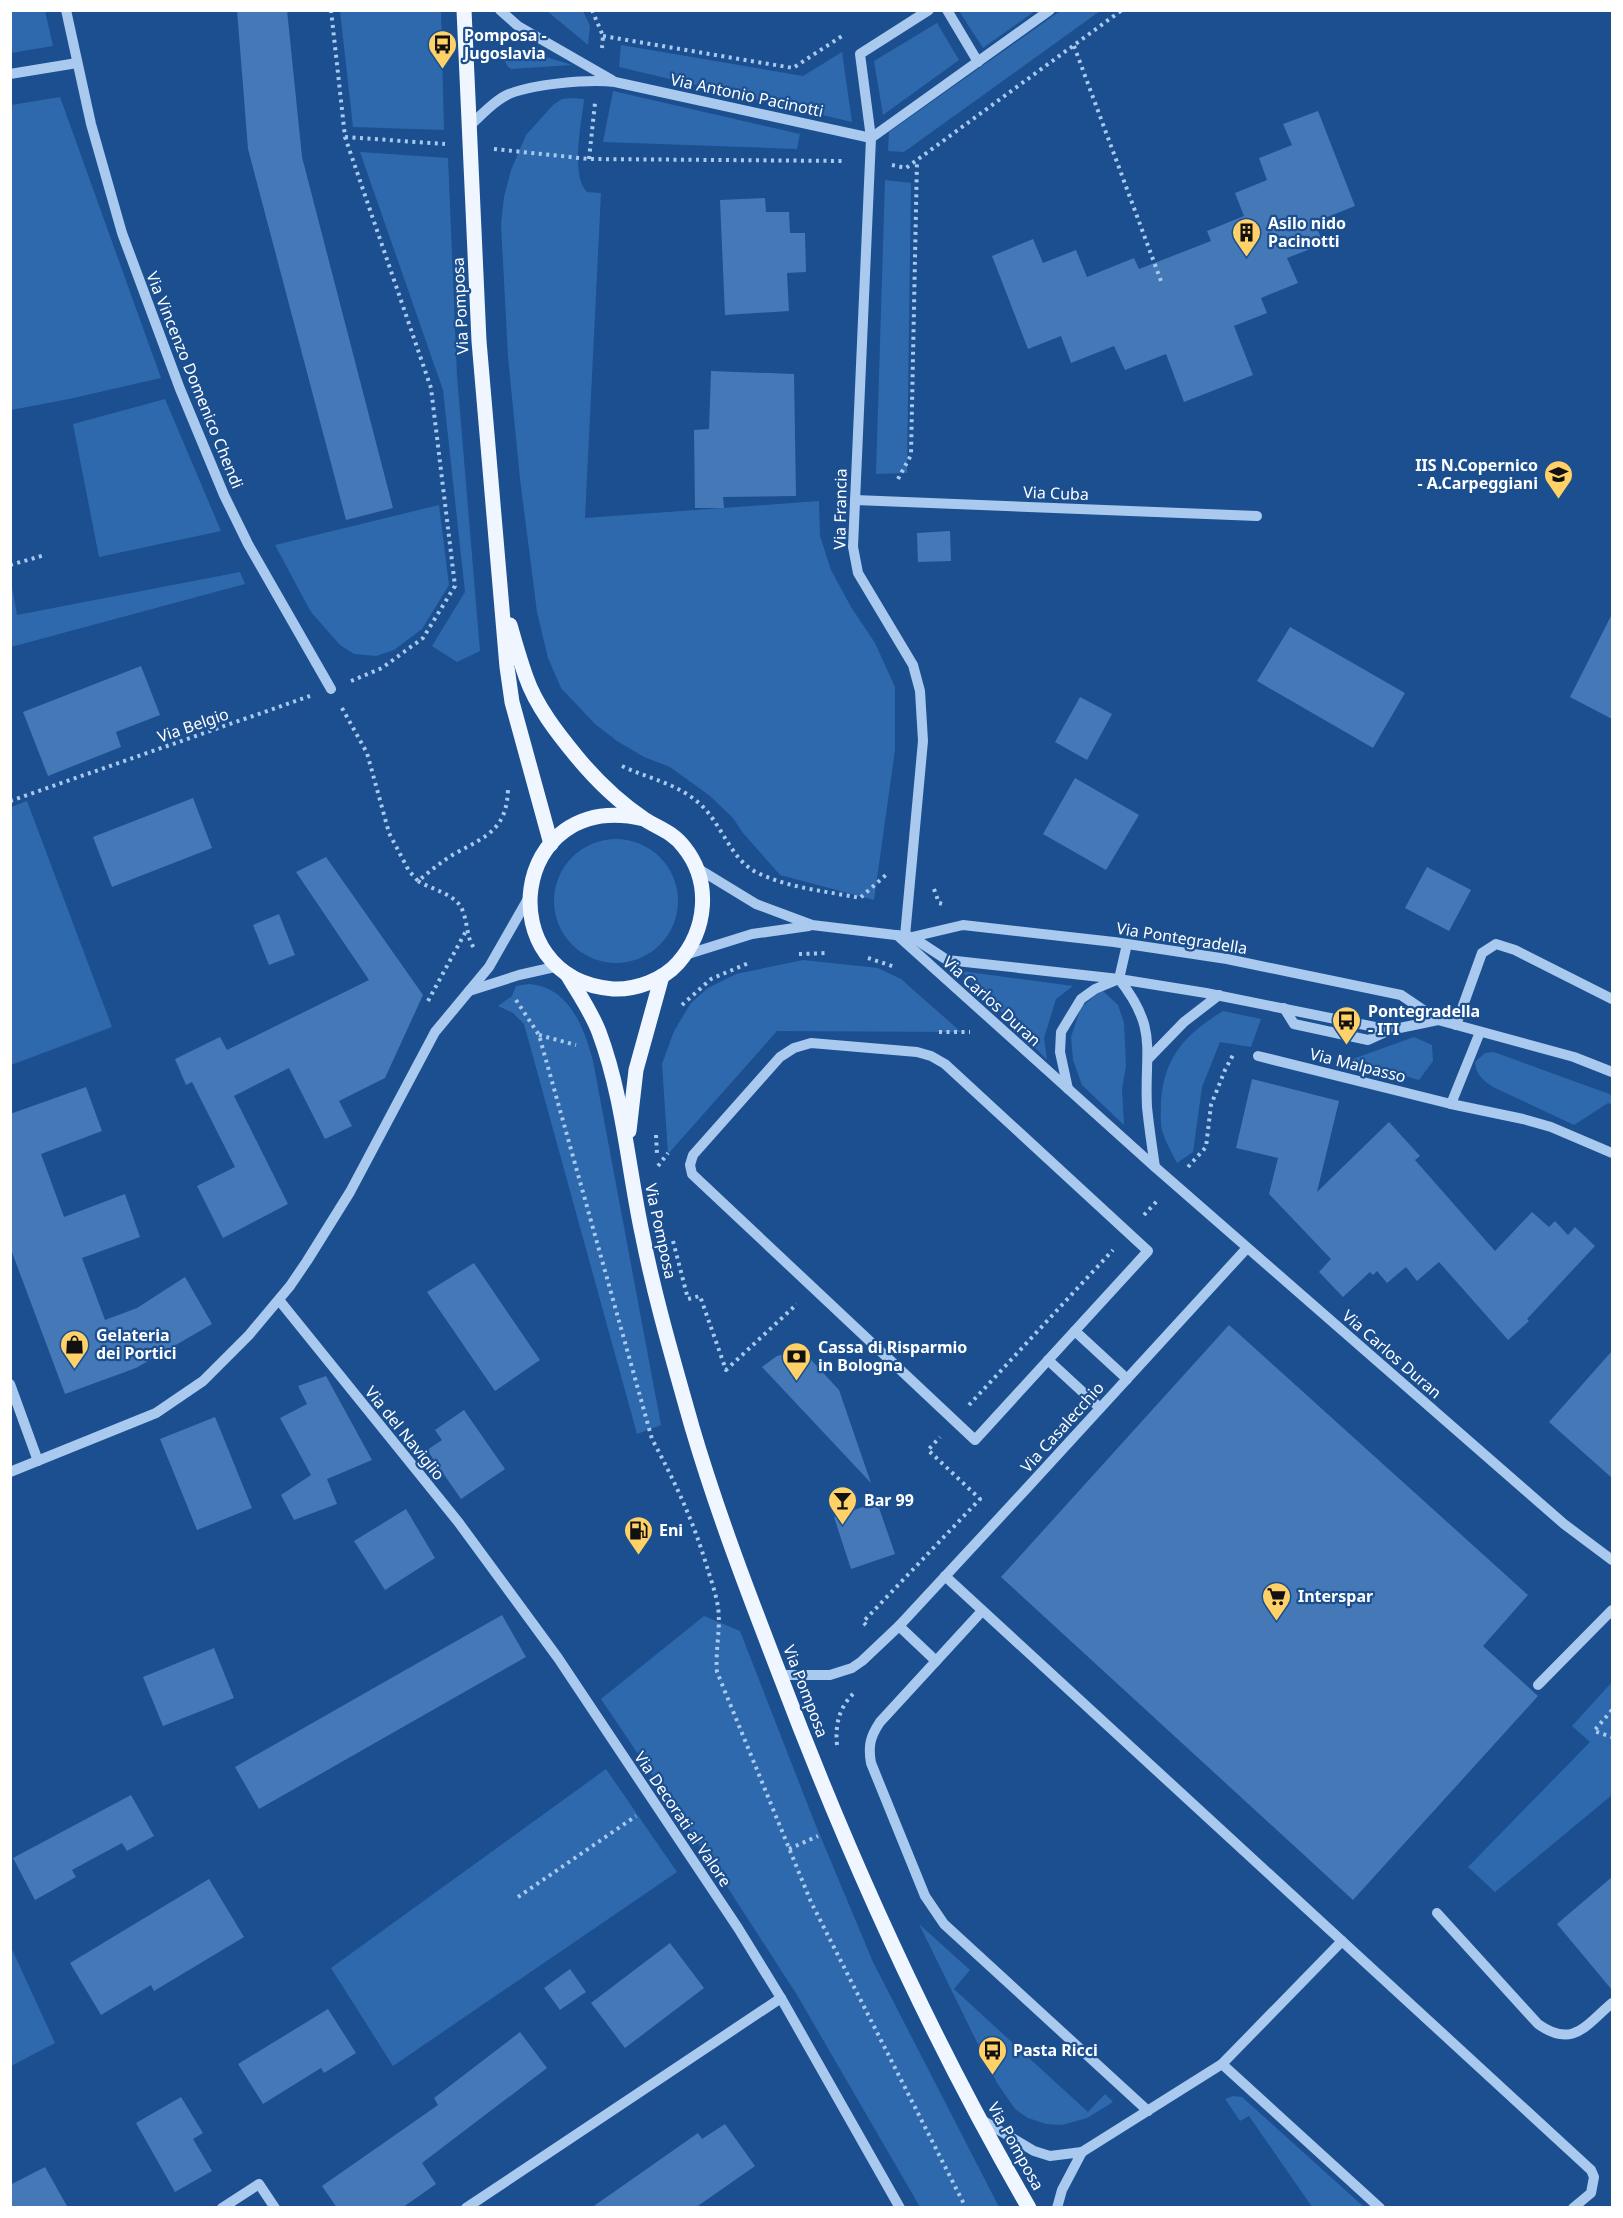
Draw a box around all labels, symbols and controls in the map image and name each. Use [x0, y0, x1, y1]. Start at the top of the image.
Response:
place label: Pomposa - Jugoslavia [462, 24, 547, 64]
bus stop icon: Pomposa - Jugoslavia [427, 28, 459, 70]
street label: Via Antonio Pacinotti [668, 68, 826, 122]
place label: Asilo nido Pacinotti [1268, 212, 1346, 252]
building icon: Asilo nido Pacinotti [1231, 216, 1263, 258]
street label: Via Pomposa [446, 257, 474, 355]
street label: Via Vincenzo Domenico Chendi [141, 268, 249, 492]
place label: IIS N.Copernico - A.Carpeggiani [1415, 454, 1538, 494]
school or university icon: IIS N.Copernico - A.Carpeggiani [1543, 458, 1575, 500]
street label: Via Francia [828, 468, 852, 550]
street label: Via Cuba [1023, 481, 1089, 505]
street label: Via Belgio [154, 703, 232, 747]
street label: Via Pontegradella [1115, 917, 1249, 959]
street label: Via Carlos Duran [938, 951, 1046, 1051]
place label: Pontegradella - ITI [1368, 1000, 1480, 1040]
bus stop icon: Pontegradella - ITI [1331, 1004, 1363, 1046]
street label: Via Malpasso [1308, 1042, 1408, 1088]
street label: Via Pomposa [640, 1181, 682, 1281]
street label: Via Carlos Duran [1338, 1305, 1446, 1403]
place label: Gelateria dei Portici [96, 1324, 176, 1364]
shop icon: Gelateria dei Portici [59, 1328, 91, 1370]
place label: Cassa di Risparmio in Bologna [818, 1336, 967, 1376]
bank icon: Cassa di Risparmio in Bologna [781, 1340, 813, 1382]
street label: Via Casalecchio [1015, 1377, 1109, 1477]
street label: Via del Naviglio [360, 1381, 450, 1485]
bar icon: Bar 99 [827, 1484, 859, 1526]
place label: Bar 99 [864, 1489, 914, 1511]
fuel station icon: Eni [622, 1514, 654, 1556]
place label: Eni [659, 1519, 683, 1541]
supermarket icon: Interspar [1261, 1580, 1293, 1622]
place label: Interspar [1298, 1585, 1373, 1607]
street label: Via Pomposa [778, 1642, 834, 1740]
street label: Via Decorati al Valore [629, 1747, 737, 1891]
bus stop icon: Pasta Ricci [976, 2034, 1008, 2076]
place label: Pasta Ricci [1013, 2039, 1098, 2061]
street label: Via Pomposa [983, 2098, 1049, 2194]

